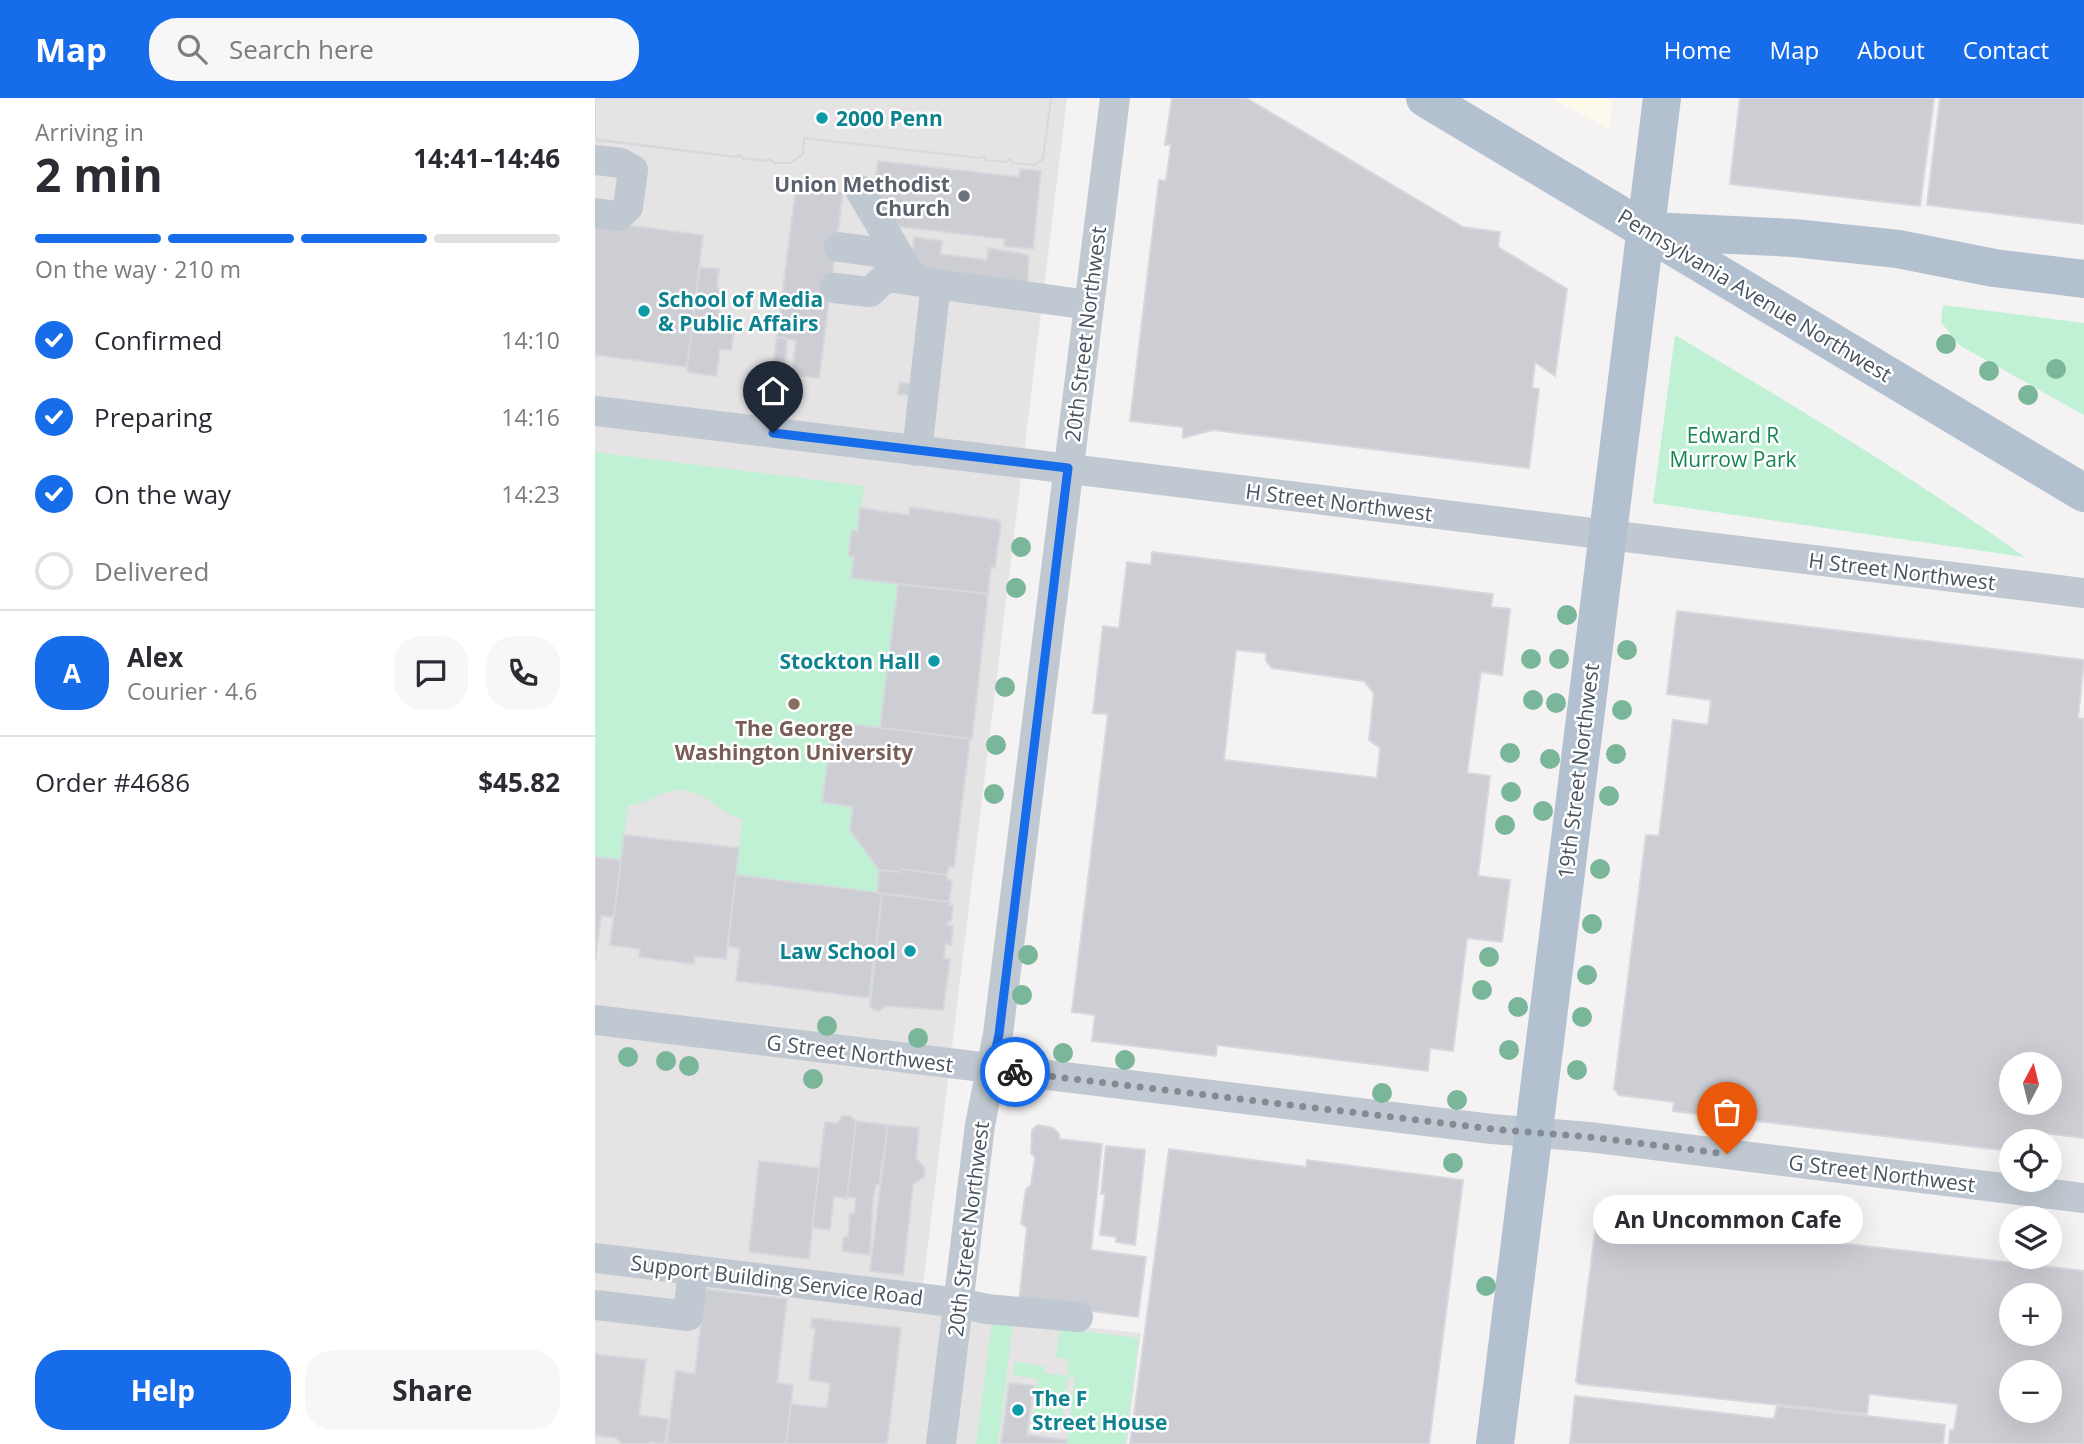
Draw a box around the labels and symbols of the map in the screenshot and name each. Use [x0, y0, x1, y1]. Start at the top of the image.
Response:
place label: 2000 Penn [836, 104, 943, 132]
marker: 2000 Penn [814, 110, 830, 126]
place label: Union Methodist Church [774, 170, 950, 222]
marker: Union Methodist Church [956, 188, 972, 204]
street label: Pennsylvania Avenue Northwest [1613, 202, 1897, 388]
street label: 20th Street Northwest [1058, 225, 1112, 443]
place label: School of Media & Public Affairs [658, 285, 823, 337]
marker: School of Media & Public Affairs [636, 303, 652, 319]
pin [743, 361, 803, 433]
park label: Edward R Murrow Park [1669, 421, 1797, 473]
street label: H Street Northwest [1244, 477, 1434, 527]
street label: H Street Northwest [1807, 546, 1997, 596]
place label: Stockton Hall [780, 647, 920, 675]
marker: Stockton Hall [926, 653, 942, 669]
street label: 19th Street Northwest [1551, 662, 1605, 880]
marker: The George Washington University [786, 696, 802, 712]
place label: The George Washington University [675, 714, 913, 766]
place label: Law School [779, 937, 896, 965]
marker: Law School [902, 943, 918, 959]
street label: G Street Northwest [765, 1028, 955, 1078]
courier [980, 1037, 1050, 1107]
north arrow [1999, 1052, 2061, 1115]
pin [1697, 1082, 1757, 1154]
street label: 20th Street Northwest [941, 1120, 995, 1338]
street label: G Street Northwest [1787, 1148, 1977, 1198]
callout: An Uncommon Cafe [1592, 1196, 1862, 1245]
street label: Support Building Service Road [629, 1248, 925, 1312]
place label: The F Street House [1032, 1384, 1167, 1436]
marker: The F Street House [1010, 1402, 1026, 1418]

